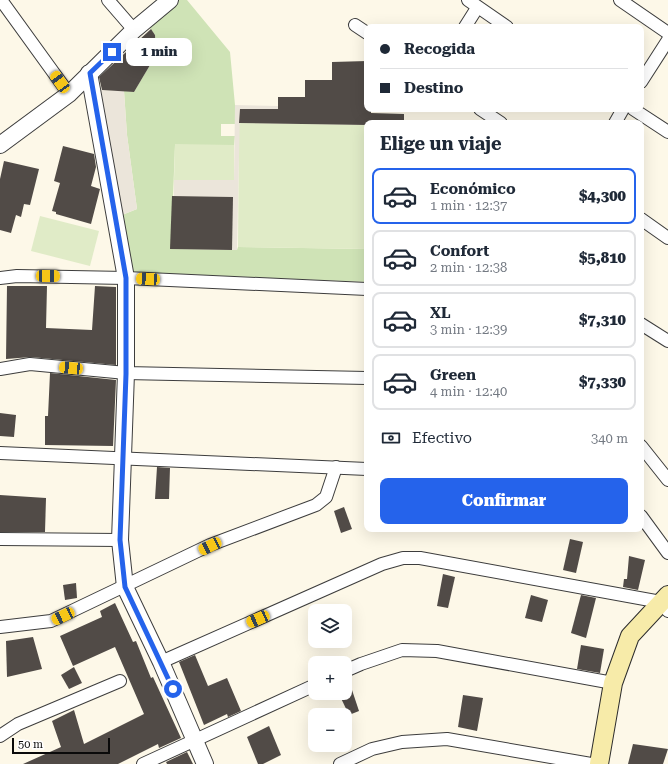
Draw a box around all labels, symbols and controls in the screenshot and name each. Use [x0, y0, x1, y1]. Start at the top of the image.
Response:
callout: 1 min [126, 38, 192, 66]
text: Recogida [404, 40, 475, 58]
route end [103, 43, 121, 61]
text: 1 min [141, 44, 177, 59]
car [48, 69, 72, 95]
text: Destino [404, 79, 463, 97]
text: Elige un viaje [380, 133, 502, 154]
icon: car [382, 178, 418, 214]
text: Económico [430, 180, 516, 198]
text: $4,300 [579, 187, 626, 205]
text: 1 min · 12:37 [430, 198, 507, 213]
icon: car [382, 240, 418, 276]
text: Confort [430, 242, 489, 260]
text: $5,810 [579, 249, 626, 267]
text: 2 min · 12:38 [430, 260, 507, 275]
car [36, 270, 60, 282]
car [136, 272, 160, 286]
icon: car [382, 302, 418, 338]
text: XL [430, 304, 451, 322]
text: $7,310 [579, 311, 626, 329]
text: 3 min · 12:39 [430, 322, 507, 337]
car [59, 361, 83, 375]
icon: car [382, 364, 418, 400]
text: Green [430, 366, 476, 384]
text: $7,330 [579, 373, 626, 391]
text: 4 min · 12:40 [430, 384, 507, 399]
icon: cash [380, 427, 402, 449]
text: Efectivo [412, 429, 472, 447]
text: 340 m [591, 431, 628, 446]
button: Confirmar [380, 478, 628, 524]
car [197, 535, 223, 557]
map controls [308, 604, 352, 752]
button: layers [308, 604, 352, 648]
car [50, 605, 76, 627]
car [245, 609, 271, 629]
button: + [308, 656, 352, 700]
route start [164, 680, 182, 698]
button: − [308, 708, 352, 752]
scale bar [12, 736, 110, 755]
text: 50 m [18, 738, 43, 751]

